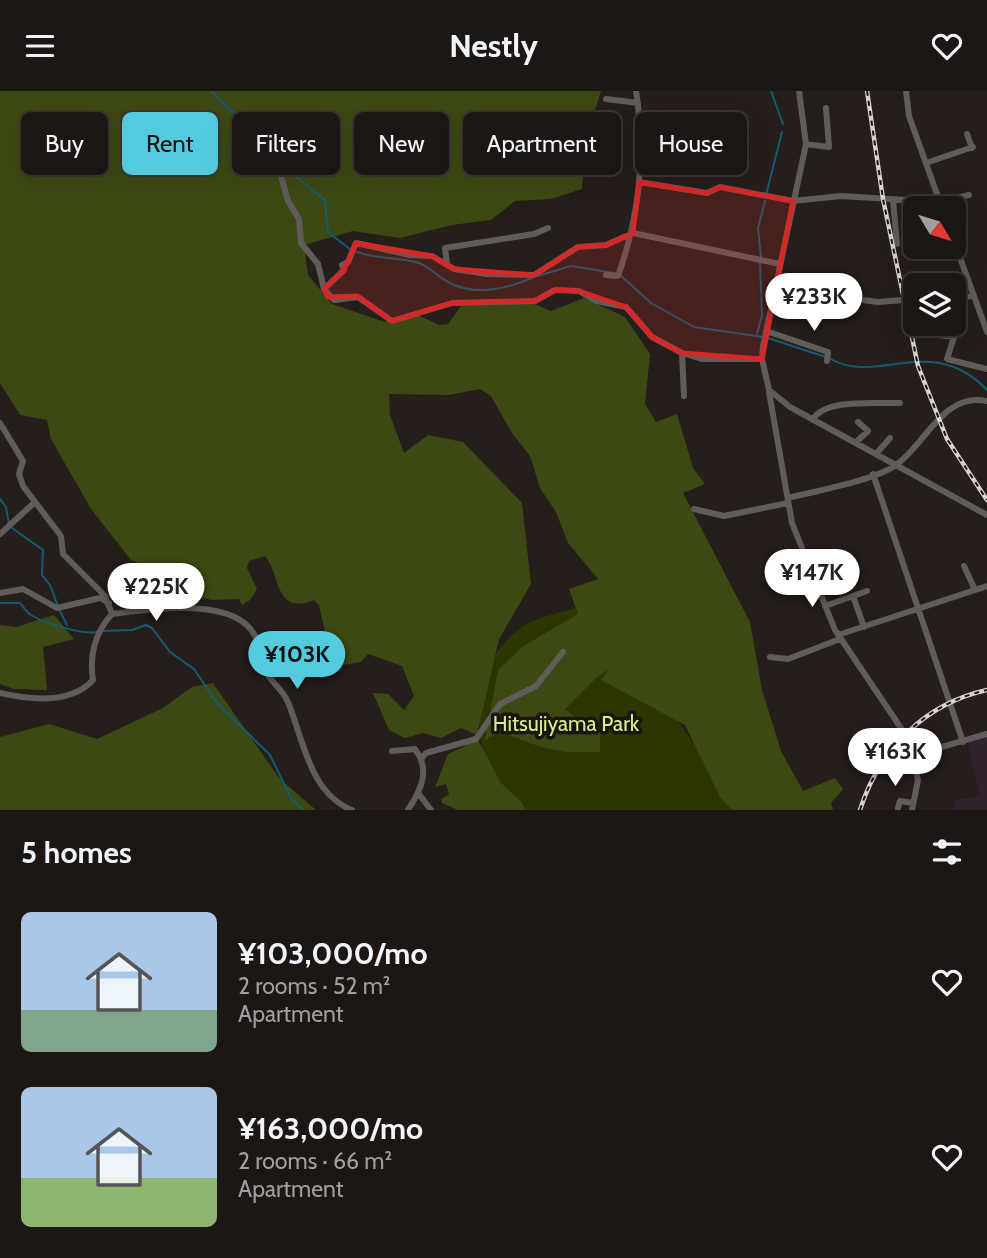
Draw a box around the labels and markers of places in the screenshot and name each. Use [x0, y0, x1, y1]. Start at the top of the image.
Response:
pin: ¥233K [765, 273, 863, 333]
pin: ¥147K [763, 549, 861, 609]
pin: ¥225K [107, 563, 205, 623]
pin: ¥103K [248, 631, 346, 691]
pin: ¥163K [846, 729, 944, 788]

